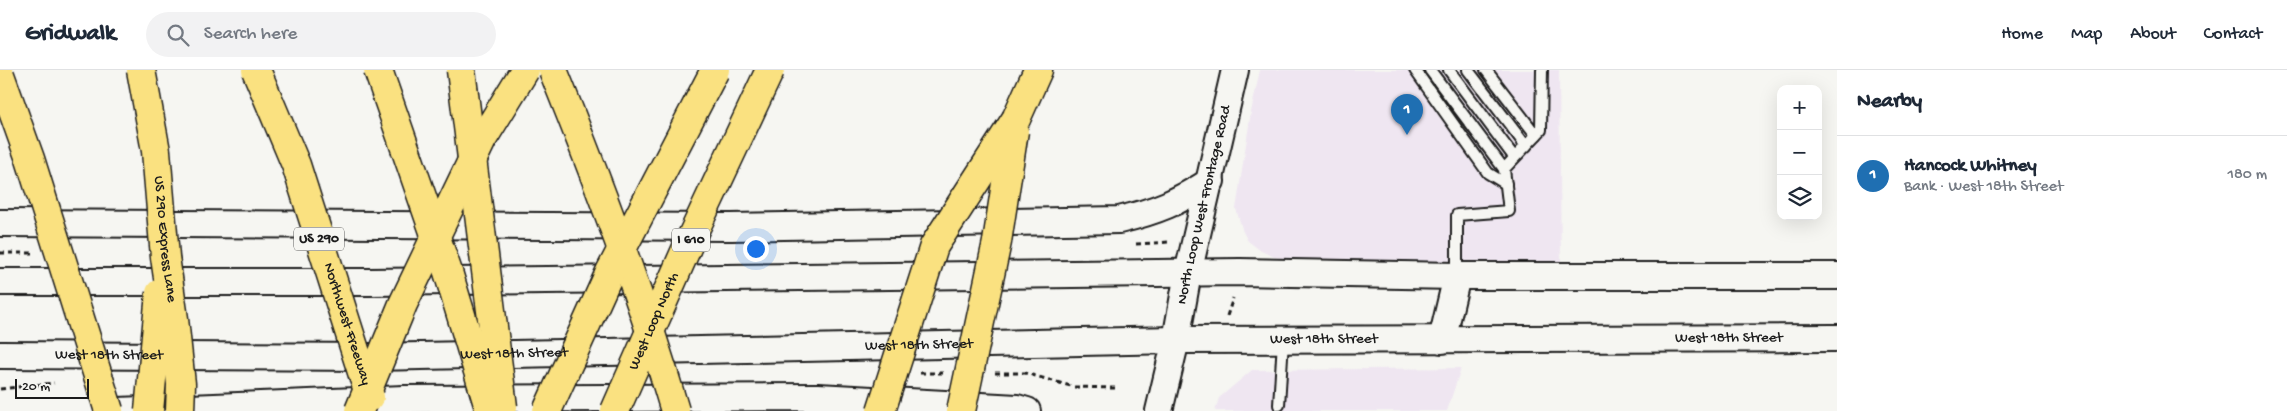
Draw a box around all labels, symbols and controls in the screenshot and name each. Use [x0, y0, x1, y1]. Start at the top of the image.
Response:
search box [146, 12, 496, 57]
text: Gridwalk [25, 20, 116, 49]
icon: search [164, 21, 192, 49]
text: Search here [204, 23, 297, 46]
text: Home [2001, 24, 2043, 45]
text: Map [2071, 24, 2102, 45]
text: About [2130, 24, 2176, 45]
text: Contact [2204, 24, 2262, 45]
map controls [1777, 85, 1822, 220]
button: + [1777, 85, 1822, 130]
text: Nearby [1857, 90, 1922, 115]
pin: 1 [1391, 94, 1423, 135]
street label: North Loop West Frontage Road [1174, 103, 1236, 306]
button: − [1777, 130, 1822, 175]
text: Hancock Whitney [1904, 155, 2037, 178]
text: 1 [1870, 166, 1876, 185]
text: 180 m [2228, 166, 2267, 185]
street label: US 290 Express Lane [149, 175, 181, 304]
button: layers [1777, 175, 1822, 220]
text: Bank · West 18th Street [1904, 178, 2063, 197]
road number: US 290 [294, 227, 344, 250]
road number: I 610 [672, 228, 710, 252]
your location [743, 236, 769, 262]
street label: Northwest Freeway [319, 261, 375, 388]
street label: West Loop North [625, 270, 684, 373]
street label: West 18th Street [1675, 329, 1785, 347]
street label: West 18th Street [1270, 330, 1380, 349]
street label: West 18th Street [865, 335, 975, 356]
street label: West 18th Street [460, 344, 570, 364]
street label: West 18th Street [55, 346, 165, 365]
scale bar [15, 376, 89, 399]
text: 20 m [22, 379, 50, 396]

